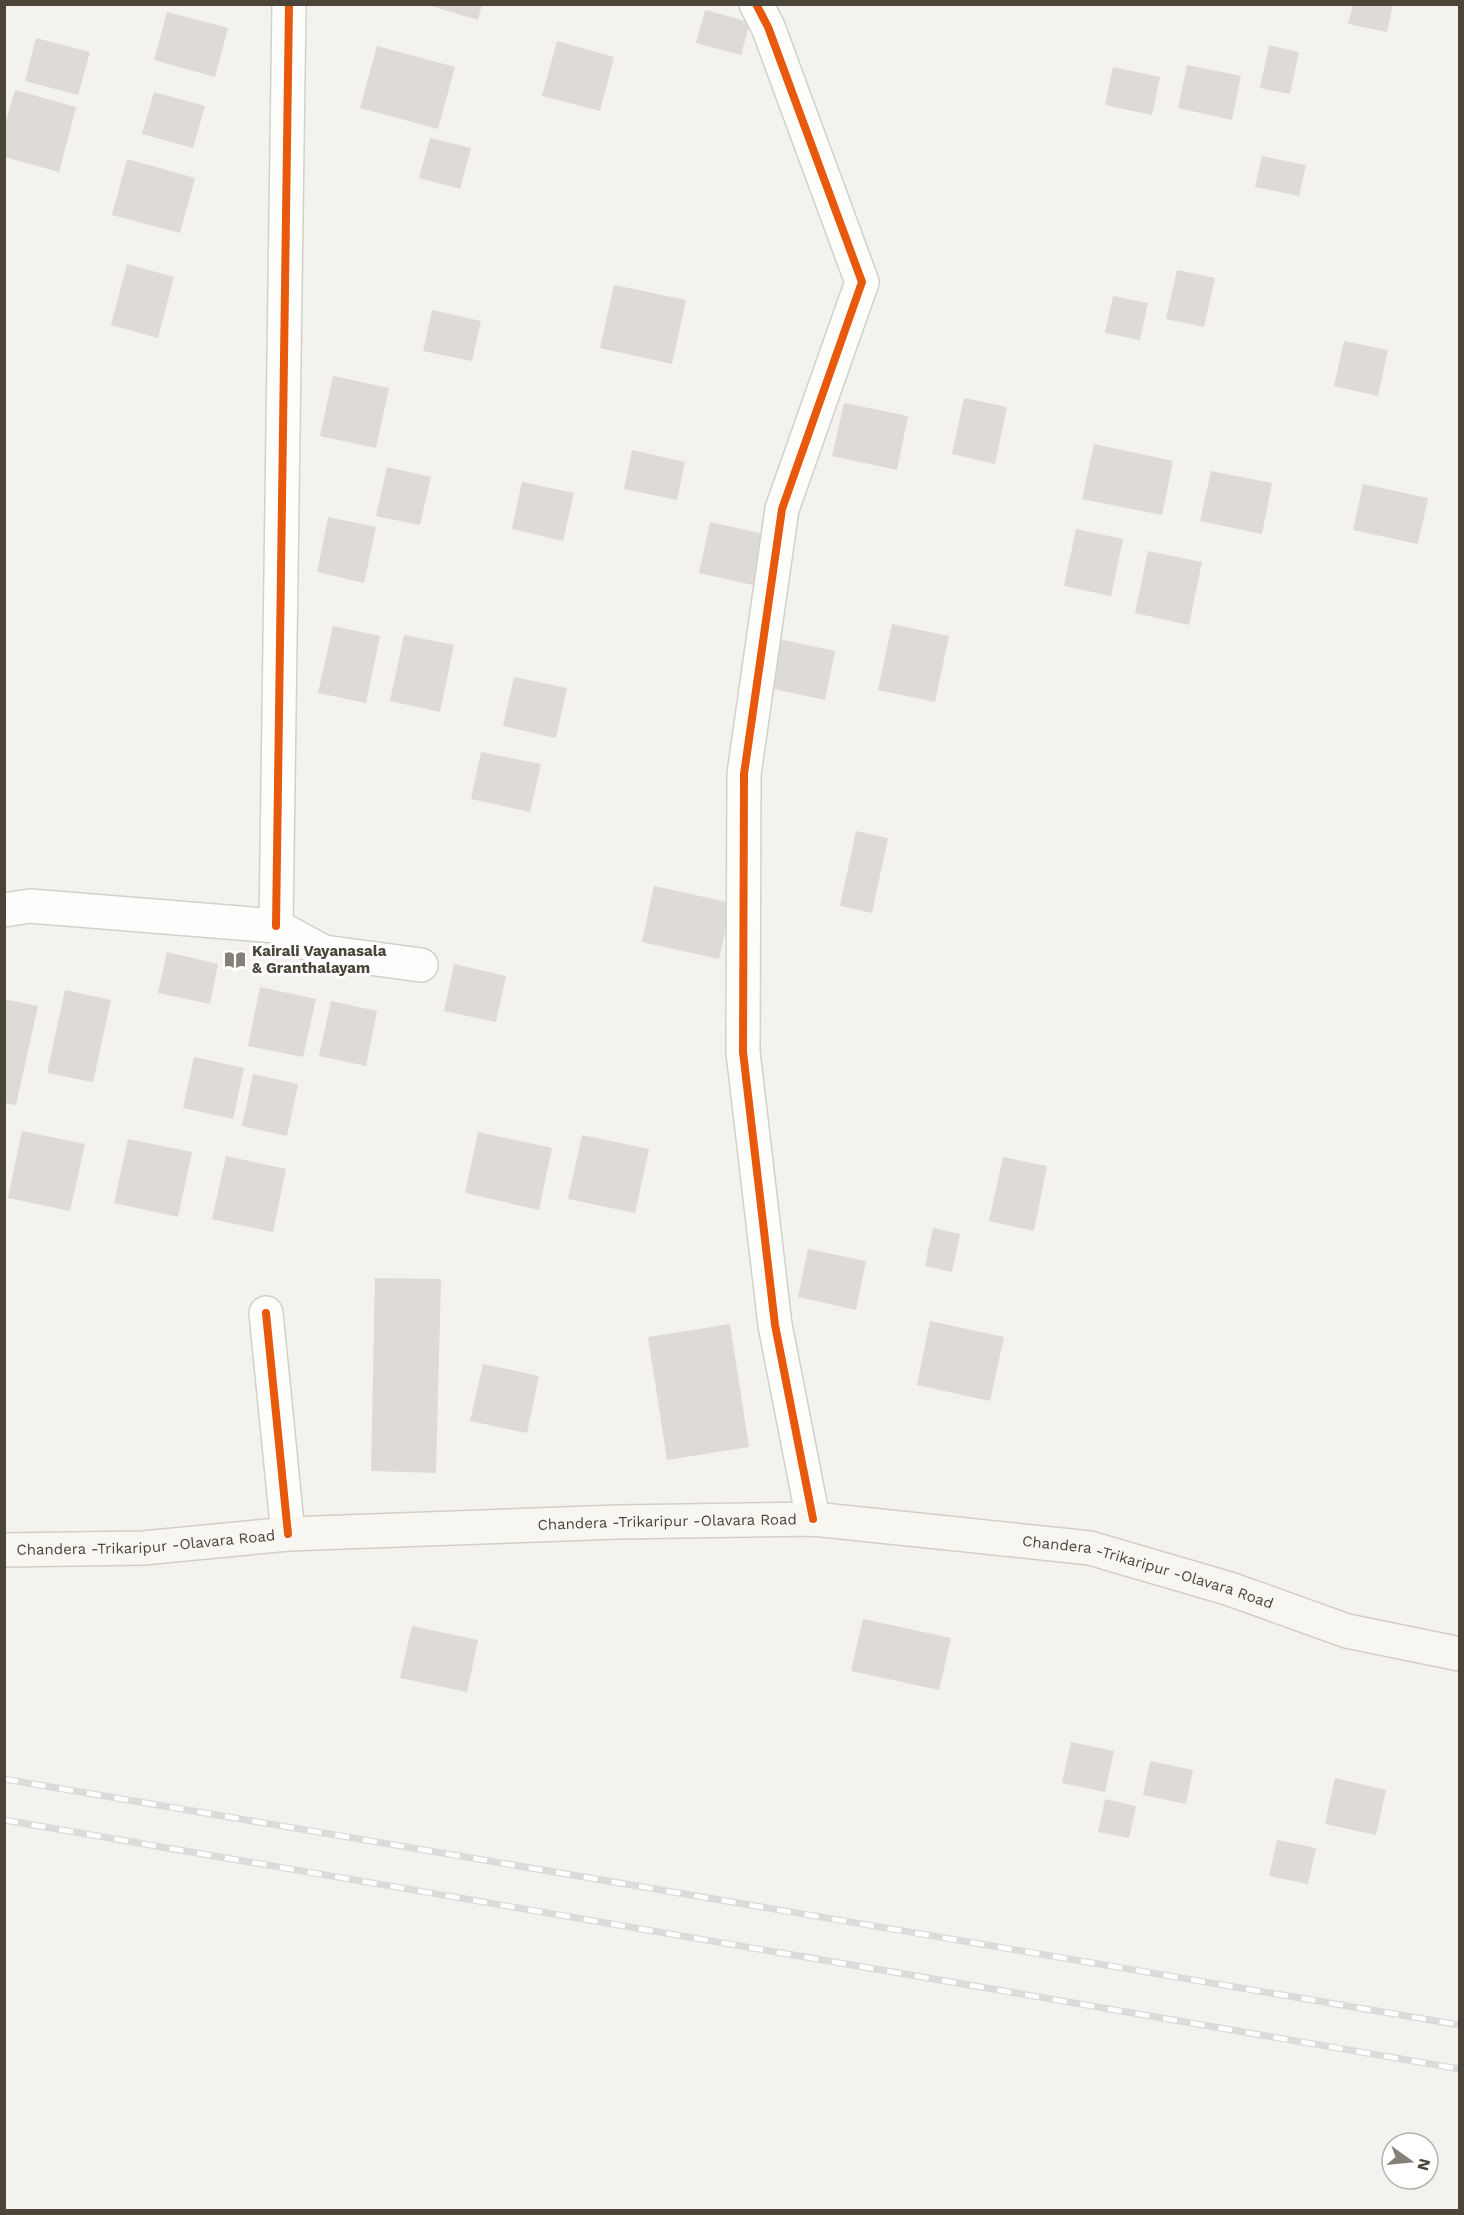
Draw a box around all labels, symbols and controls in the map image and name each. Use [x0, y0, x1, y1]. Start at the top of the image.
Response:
place label: Kairali Vayanasala & Granthalayam [252, 942, 387, 977]
library icon: Kairali Vayanasala & Granthalayam [223, 948, 247, 972]
street label: Chandera -Trikaripur -Olavara Road [537, 1510, 797, 1534]
street label: Chandera -Trikaripur -Olavara Road [16, 1526, 276, 1559]
street label: Chandera -Trikaripur -Olavara Road [1021, 1532, 1276, 1613]
north arrow [1380, 2131, 1440, 2191]
text: N [1413, 2157, 1435, 2173]

